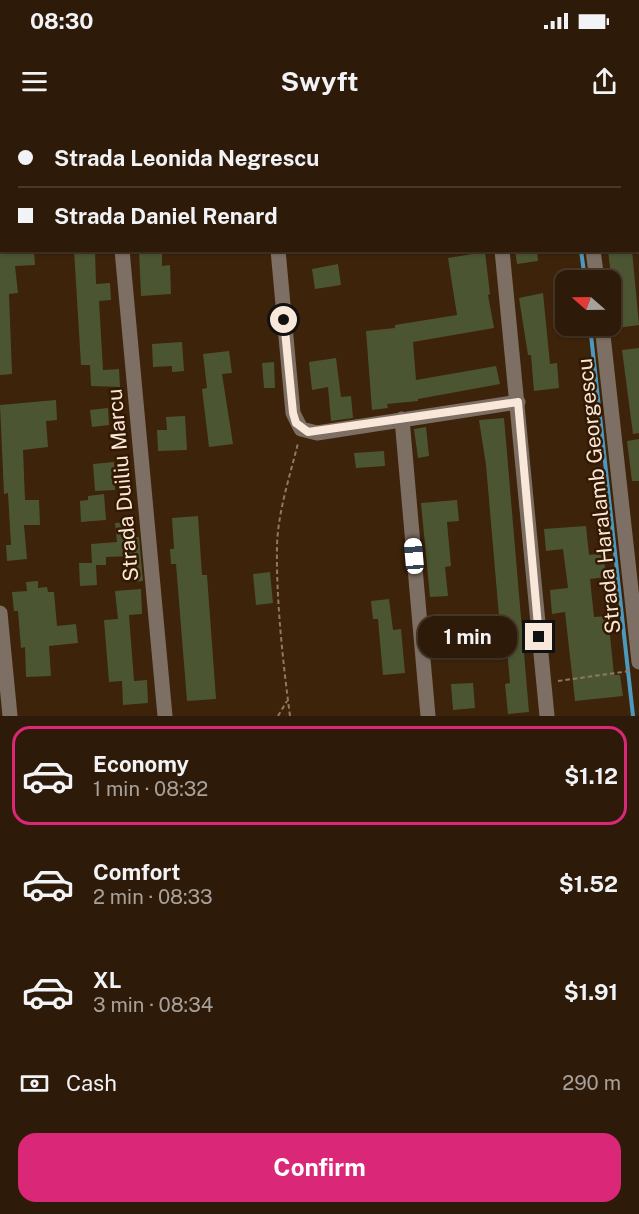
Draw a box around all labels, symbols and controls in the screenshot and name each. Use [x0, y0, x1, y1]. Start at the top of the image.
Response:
text: 08:30 [30, 8, 94, 34]
icon: menu [18, 65, 51, 98]
text: Swyft [281, 65, 358, 97]
icon: share [588, 65, 621, 98]
text: Strada Leonida Negrescu [54, 145, 319, 171]
text: Strada Daniel Renard [54, 203, 278, 229]
north arrow [555, 270, 621, 336]
map controls [555, 270, 621, 336]
route start [270, 306, 297, 333]
street label: Strada Haralamb Georgescu [572, 357, 625, 635]
street label: Strada Duiliu Marcu [102, 388, 143, 582]
car [403, 537, 425, 575]
callout: 1 min [419, 616, 518, 658]
route end [525, 623, 552, 650]
text: 1 min [443, 625, 492, 649]
icon: car [21, 749, 75, 803]
text: Economy [93, 751, 189, 777]
text: $1.12 [564, 763, 618, 789]
text: 1 min · 08:32 [93, 777, 208, 801]
icon: car [21, 857, 75, 911]
text: Comfort [93, 859, 180, 885]
text: $1.52 [559, 871, 618, 897]
text: 2 min · 08:33 [93, 885, 213, 909]
icon: car [21, 965, 75, 1019]
text: XL [93, 967, 121, 993]
text: $1.91 [564, 979, 618, 1005]
text: 3 min · 08:34 [93, 993, 213, 1017]
icon: cash [18, 1067, 51, 1100]
text: Cash [66, 1070, 117, 1096]
text: 290 m [562, 1071, 621, 1095]
button: Confirm [18, 1133, 621, 1202]

